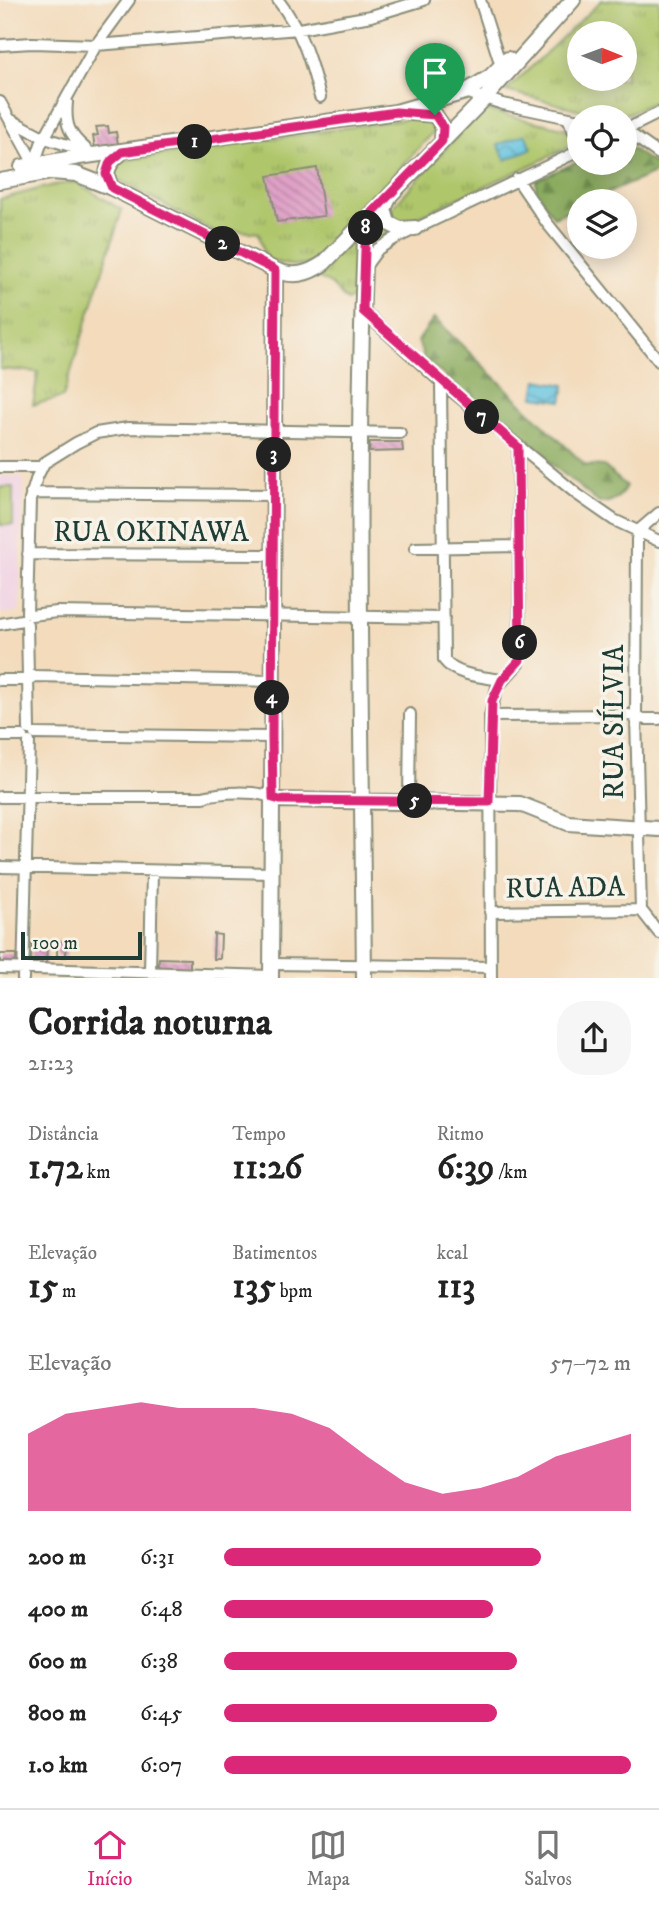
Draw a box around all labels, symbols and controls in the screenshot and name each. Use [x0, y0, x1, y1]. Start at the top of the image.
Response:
north arrow [567, 21, 637, 91]
map controls [567, 21, 637, 259]
pin [405, 43, 465, 115]
icon: arrive [416, 54, 454, 92]
button: locate [567, 105, 637, 175]
pin: 1 [178, 124, 212, 160]
text: 1 [191, 130, 198, 153]
button: layers [567, 189, 637, 259]
pin: 8 [348, 210, 384, 246]
text: 8 [361, 216, 370, 239]
pin: 2 [206, 226, 241, 262]
text: 2 [218, 232, 227, 255]
pin: 7 [464, 400, 500, 434]
text: 7 [476, 405, 487, 428]
pin: 3 [256, 438, 292, 472]
text: 3 [270, 443, 277, 466]
street label: RUA OKINAWA [53, 515, 250, 550]
pin: 6 [503, 626, 538, 660]
text: 6 [515, 631, 524, 654]
street label: RUA SÍLVIA [596, 643, 632, 799]
pin: 4 [254, 680, 290, 716]
text: 4 [266, 686, 277, 709]
pin: 5 [398, 784, 432, 818]
text: 5 [410, 789, 419, 812]
street label: RUA ADA [505, 869, 626, 907]
scale bar [21, 930, 142, 961]
text: 100 m [32, 932, 78, 955]
text: Corrida noturna [28, 999, 272, 1047]
button: share [557, 1001, 631, 1075]
text: 21:23 [28, 1049, 74, 1078]
text: Distância [28, 1123, 99, 1146]
text: Tempo [232, 1123, 286, 1146]
text: Ritmo [437, 1123, 484, 1146]
text: 1.72 [28, 1146, 83, 1190]
text: 11:26 [232, 1146, 303, 1190]
text: 6:39 [437, 1146, 495, 1190]
text: km [83, 1161, 110, 1184]
text: /km [495, 1161, 527, 1184]
text: Elevação [28, 1242, 97, 1265]
text: Batimentos [232, 1242, 317, 1265]
text: kcal [437, 1242, 468, 1265]
text: 15 [28, 1265, 58, 1309]
text: 135 [232, 1265, 276, 1309]
text: 113 [437, 1265, 475, 1309]
text: m [58, 1280, 76, 1303]
text: bpm [276, 1280, 312, 1303]
text: Elevação [28, 1349, 111, 1378]
text: 57–72 m [550, 1349, 631, 1378]
text: 200 m [28, 1543, 86, 1572]
text: 6:31 [140, 1543, 175, 1572]
text: 400 m [28, 1595, 88, 1624]
text: 6:48 [140, 1595, 183, 1624]
text: 600 m [28, 1647, 87, 1676]
text: 6:38 [140, 1647, 178, 1676]
text: 800 m [28, 1699, 86, 1728]
text: 6:45 [140, 1699, 183, 1728]
text: 1.0 km [28, 1751, 88, 1780]
text: 6:07 [140, 1751, 182, 1780]
tab: Início [87, 1826, 132, 1891]
tab: Mapa [307, 1826, 350, 1891]
tab: Salvos [524, 1826, 572, 1891]

